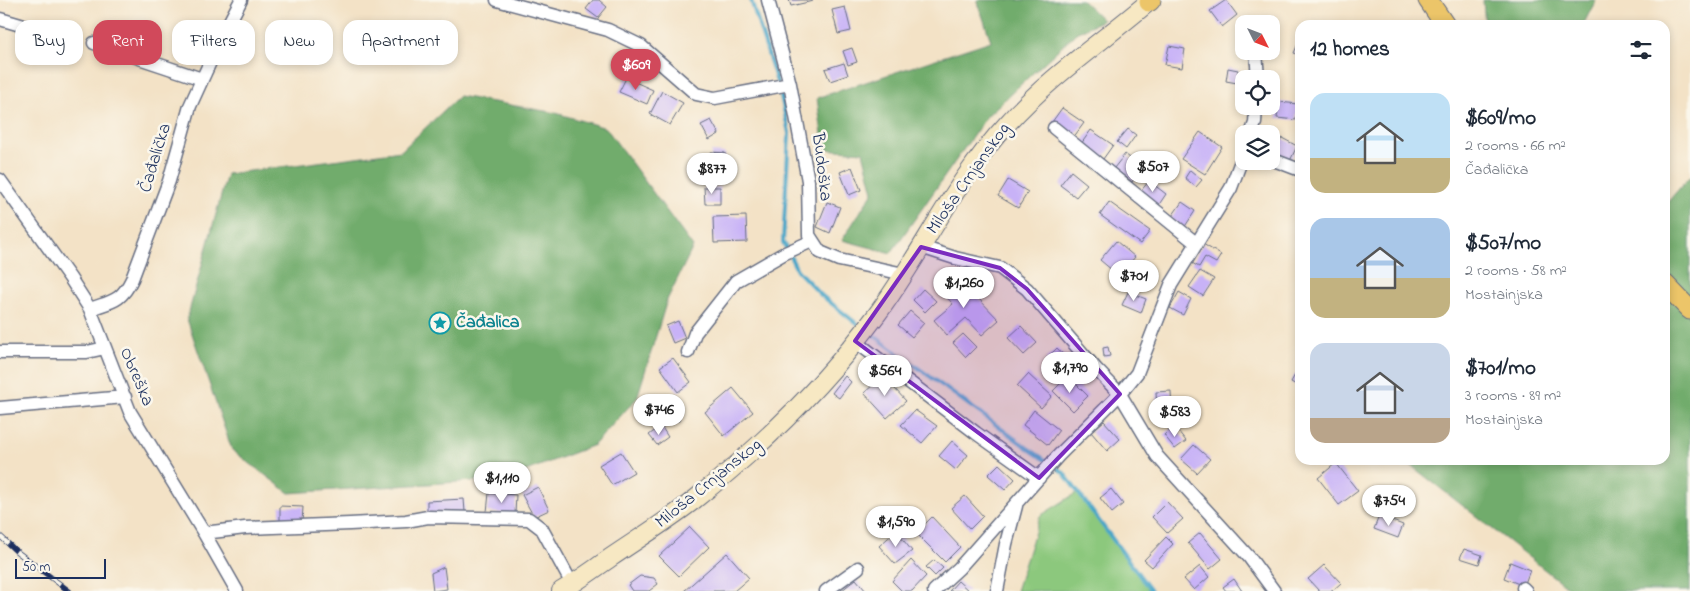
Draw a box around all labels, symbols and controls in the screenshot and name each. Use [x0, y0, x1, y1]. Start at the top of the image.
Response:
north arrow [1235, 15, 1280, 60]
map controls [1235, 15, 1280, 170]
chip: Buy [15, 20, 83, 65]
chip: Rent [93, 20, 162, 65]
chip: Filters [172, 20, 255, 65]
chip: New [265, 20, 333, 65]
chip: Apartment [343, 20, 458, 65]
text: 12 homes [1310, 35, 1390, 65]
icon: filters [1627, 36, 1655, 64]
pin: $609 [606, 48, 666, 91]
text: $609 [622, 53, 650, 77]
button: locate [1235, 70, 1280, 115]
text: $609/mo [1465, 104, 1536, 134]
icon: home [1350, 113, 1410, 173]
street label: Miloša Crnjanskog [921, 118, 1018, 241]
street label: Čađalička [133, 120, 179, 196]
button: layers [1235, 125, 1280, 170]
street label: Budoška [804, 130, 838, 203]
text: 2 rooms · 66 m² [1465, 134, 1566, 158]
pin: $507 [1123, 150, 1183, 193]
pin: $877 [682, 152, 742, 195]
text: $507 [1137, 155, 1169, 179]
text: $877 [698, 157, 726, 181]
text: Čađalička [1465, 158, 1528, 182]
text: $507/mo [1465, 229, 1541, 259]
icon: home [1350, 238, 1410, 298]
text: 2 rooms · 58 m² [1465, 259, 1567, 283]
pin: $701 [1104, 260, 1164, 302]
text: $701 [1120, 264, 1148, 288]
pin: $1,260 [923, 266, 1005, 309]
text: $1,260 [944, 271, 984, 295]
text: Mostainjska [1465, 283, 1543, 307]
place label: Čađalica [456, 310, 520, 336]
place icon: Čađalica [428, 311, 452, 335]
street label: Obreška [112, 343, 160, 411]
pin: $1,790 [1029, 352, 1111, 394]
pin: $564 [855, 354, 915, 397]
text: $701/mo [1465, 354, 1536, 384]
text: $1,790 [1052, 356, 1088, 380]
text: $564 [869, 359, 901, 383]
icon: home [1350, 363, 1410, 423]
text: 3 rooms · 89 m² [1465, 384, 1561, 408]
pin: $746 [629, 394, 689, 436]
pin: $583 [1145, 396, 1205, 438]
text: $746 [644, 398, 674, 422]
text: $583 [1159, 400, 1191, 424]
text: Mostainjska [1465, 408, 1543, 432]
street label: Miloša Crnjanskog [650, 433, 769, 536]
pin: $1,110 [461, 462, 543, 504]
text: $1,110 [485, 466, 519, 490]
pin: $754 [1359, 484, 1419, 527]
text: $754 [1373, 489, 1405, 513]
pin: $1,590 [855, 506, 937, 548]
text: $1,590 [877, 510, 915, 534]
scale bar [15, 556, 106, 579]
text: 50 m [22, 557, 50, 578]

